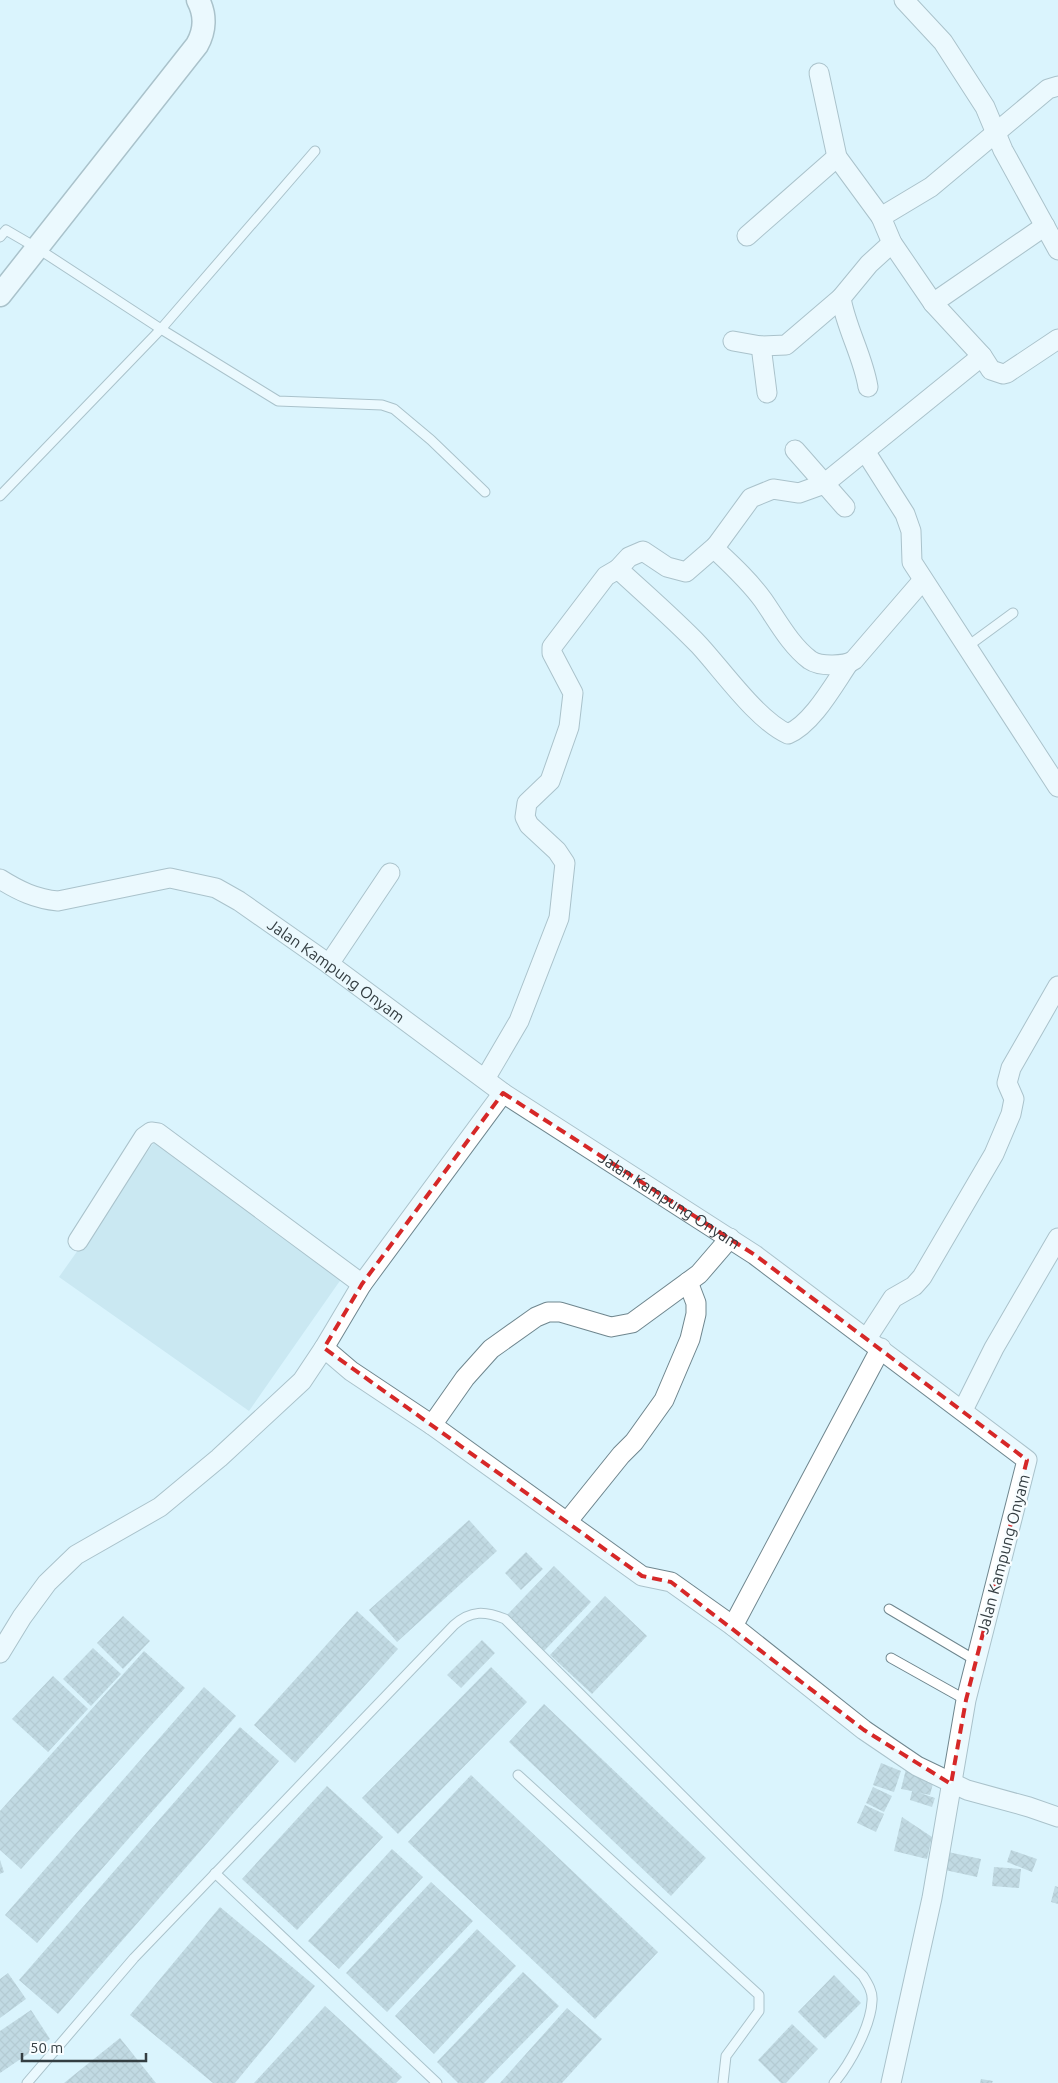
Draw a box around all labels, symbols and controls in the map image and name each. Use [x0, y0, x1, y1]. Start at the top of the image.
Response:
street label: Jalan Kampung Onyam [264, 915, 408, 1026]
street label: Jalan Kampung Onyam [595, 1148, 744, 1252]
street label: Jalan Kampung Onyam [973, 1472, 1033, 1636]
scale bar [22, 2030, 146, 2062]
text: 50 m [30, 2039, 63, 2056]

